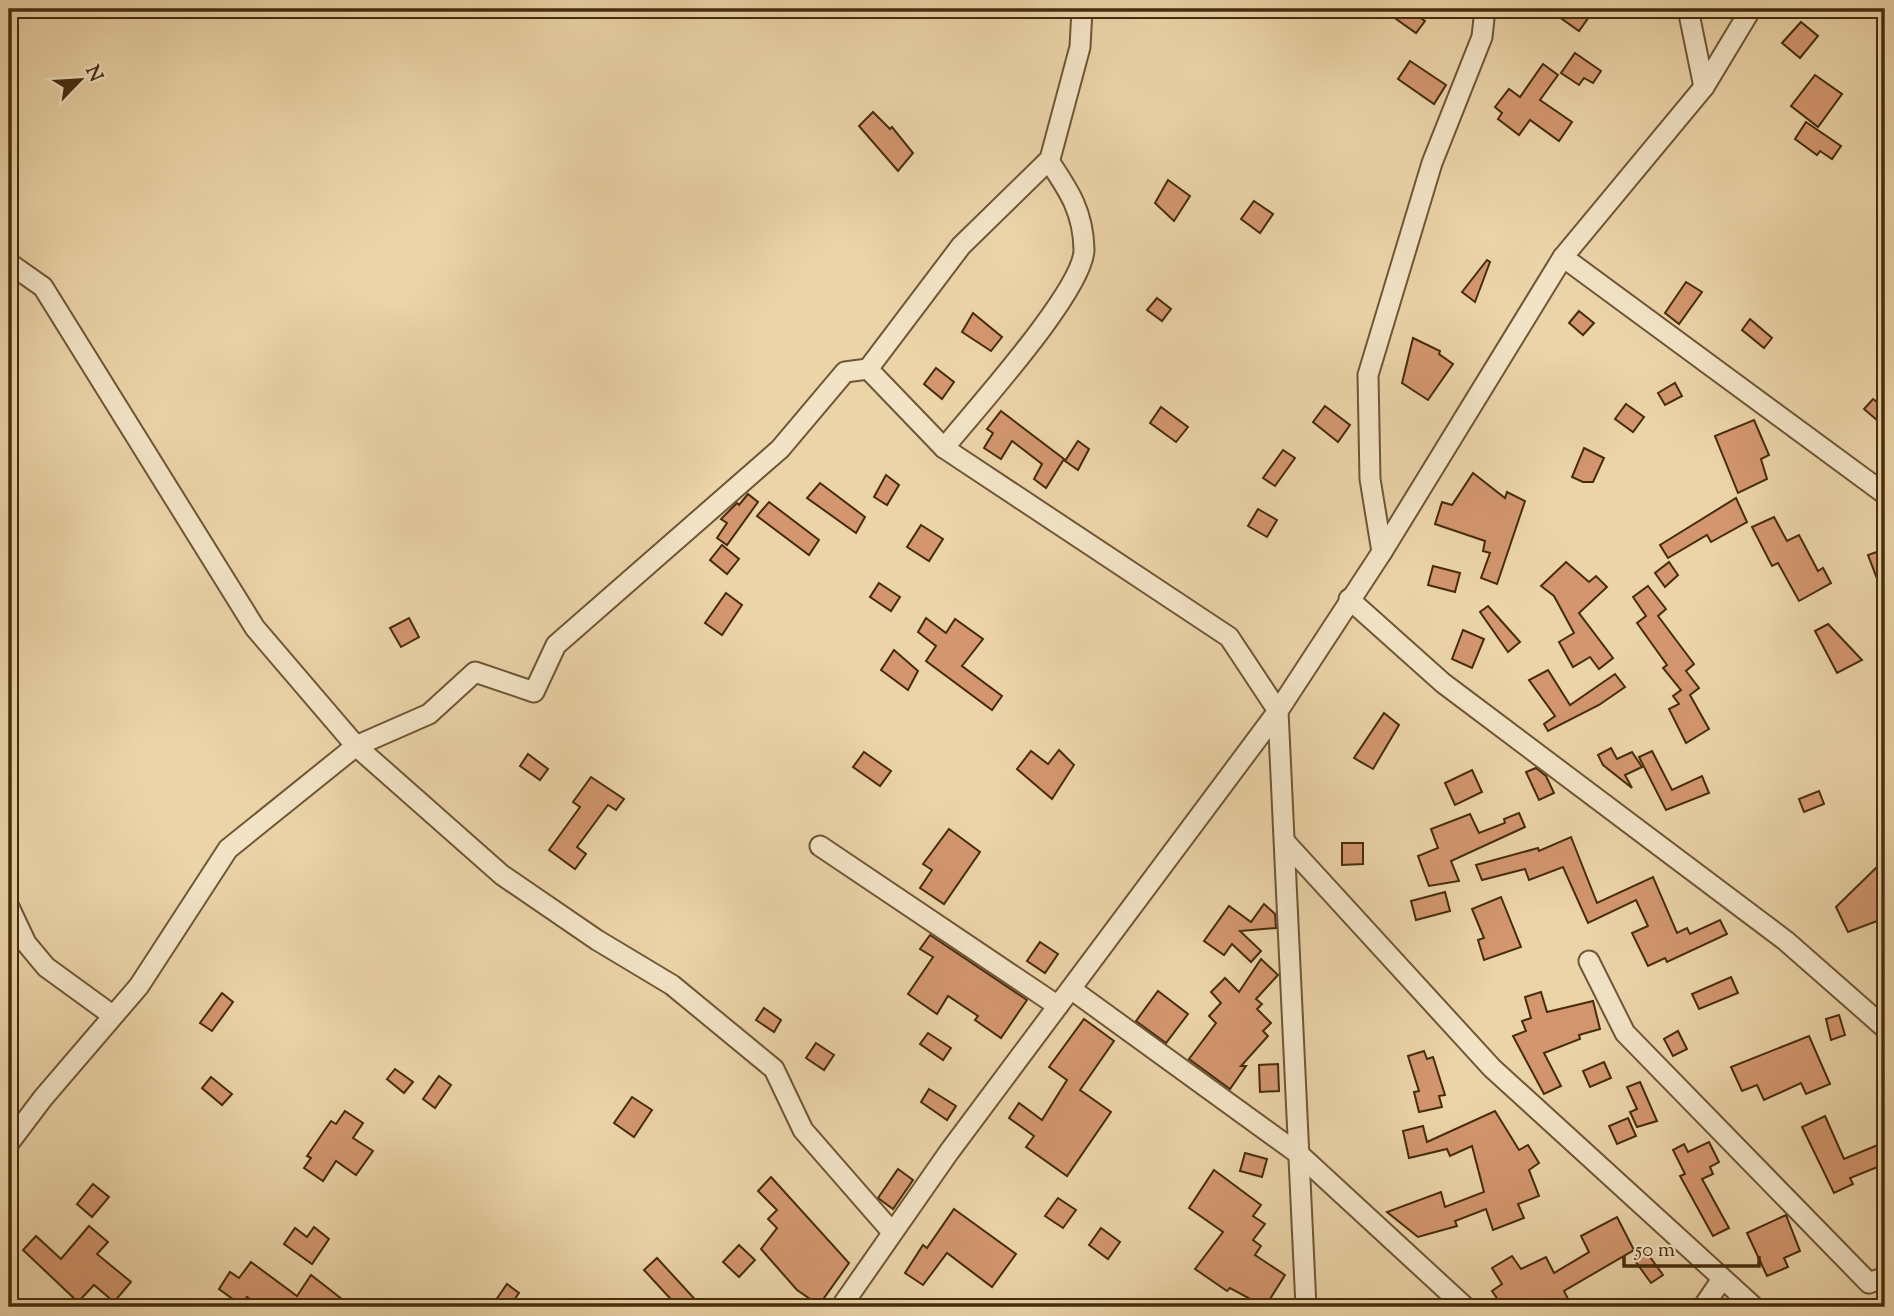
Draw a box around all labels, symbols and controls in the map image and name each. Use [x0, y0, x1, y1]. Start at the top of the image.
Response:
north arrow [46, 46, 116, 116]
text: N [78, 61, 109, 86]
scale bar [1624, 1225, 1759, 1269]
text: 50 m [1634, 1236, 1675, 1266]

